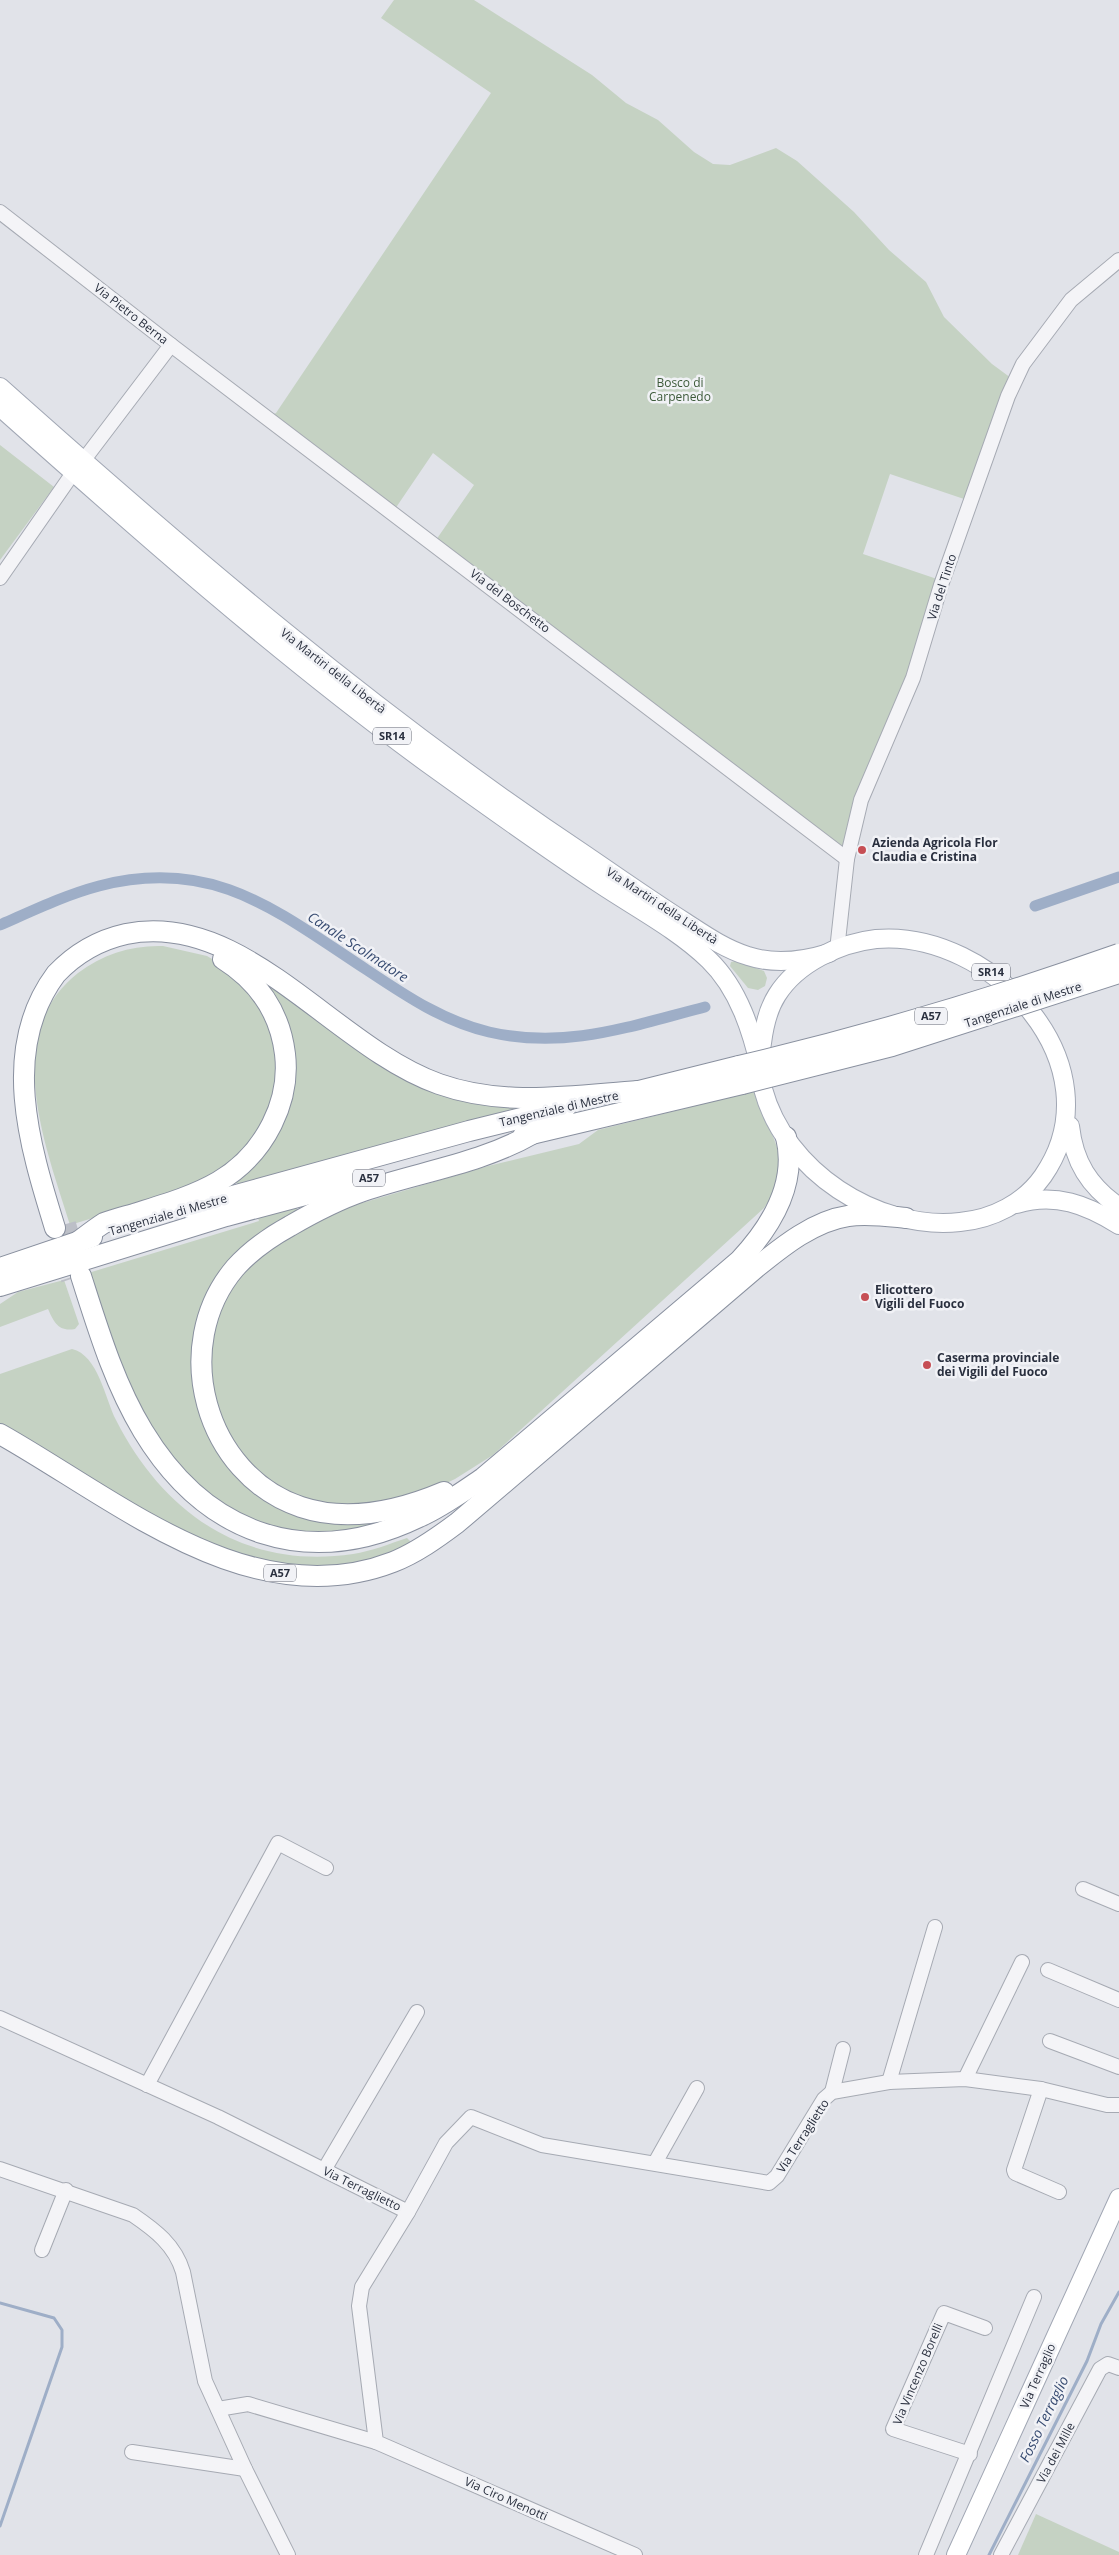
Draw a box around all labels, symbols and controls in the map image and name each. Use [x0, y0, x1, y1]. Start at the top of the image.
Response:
street label: Via Pietro Berna [91, 279, 172, 348]
park label: Bosco di Carpenedo [649, 374, 711, 405]
street label: Via del Tinto [923, 552, 960, 622]
street label: Via del Boschetto [467, 565, 554, 636]
street label: Via Martiri della Libertà [277, 624, 390, 717]
road number: SR14 [373, 728, 411, 744]
place label: Azienda Agricola Flor Claudia e Cristina [872, 834, 998, 865]
marker: Azienda Agricola Flor Claudia e Cristina [856, 844, 868, 856]
street label: Via Martiri della Libertà [603, 863, 721, 948]
water label: Canale Scolmatore [304, 907, 412, 986]
road number: SR14 [972, 964, 1010, 980]
street label: Tangenziale di Mestre [962, 977, 1084, 1031]
road number: A57 [915, 1008, 947, 1024]
street label: Tangenziale di Mestre [497, 1086, 621, 1131]
road number: A57 [353, 1170, 385, 1186]
street label: Tangenziale di Mestre [107, 1189, 229, 1240]
place label: Elicottero Vigili del Fuoco [875, 1281, 964, 1312]
marker: Elicottero Vigili del Fuoco [859, 1291, 871, 1303]
place label: Caserma provinciale dei Vigili del Fuoco [937, 1349, 1059, 1380]
marker: Caserma provinciale dei Vigili del Fuoco [921, 1359, 933, 1371]
road number: A57 [264, 1565, 296, 1582]
street label: Via Terraglietto [772, 2096, 833, 2176]
street label: Via Terraglietto [320, 2162, 404, 2215]
street label: Via Vincenzo Borelli [888, 2320, 947, 2427]
street label: Via Terraglio [1016, 2341, 1059, 2411]
water label: Fosso Terraglio [1015, 2373, 1073, 2465]
street label: Via dei Mille [1032, 2419, 1079, 2486]
street label: Via Ciro Menotti [462, 2473, 551, 2525]

